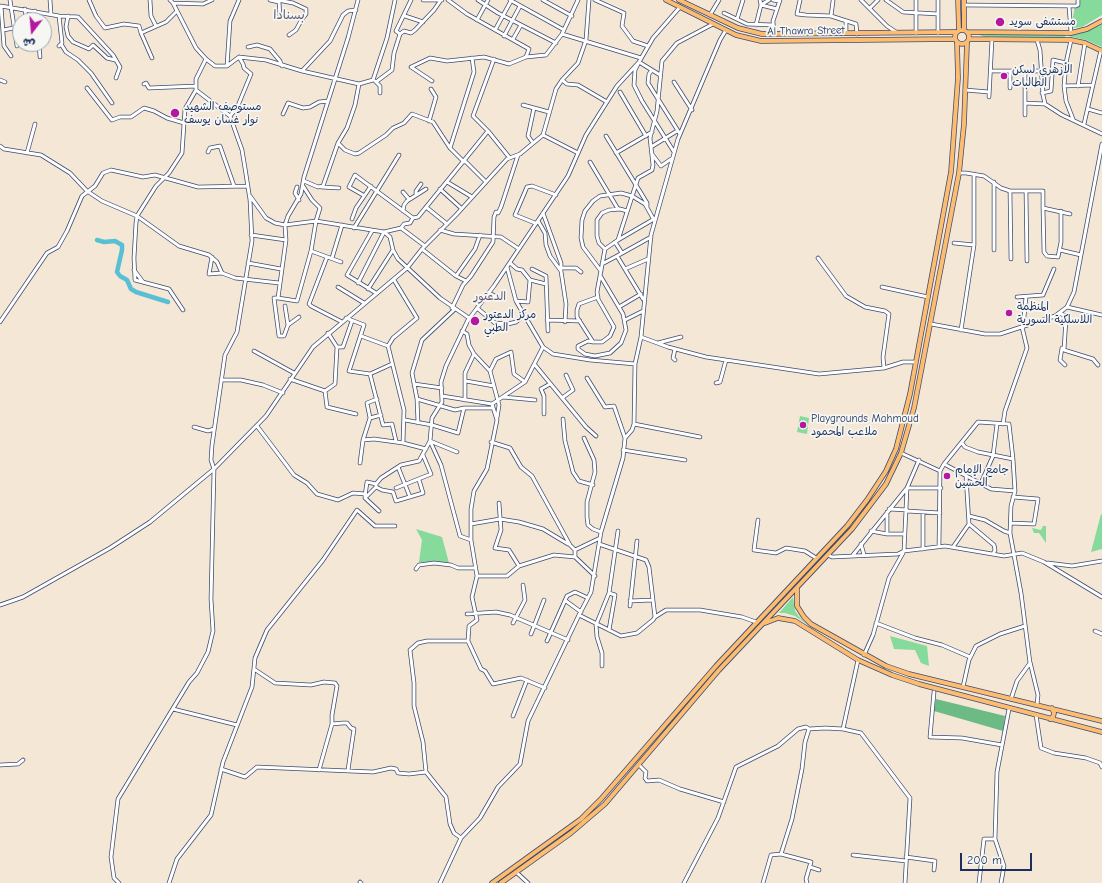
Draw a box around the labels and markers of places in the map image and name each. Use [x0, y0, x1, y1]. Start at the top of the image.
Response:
place label: مستشفى سويد [1009, 15, 1076, 29]
marker: مستشفى سويد [994, 16, 1006, 28]
place label: الأزهري لسكن الطالبات [1012, 63, 1072, 89]
marker: الأزهري لسكن الطالبات [999, 71, 1009, 81]
place label: مستوصف الشهيد نوار غسان يوسف [184, 100, 261, 126]
marker: مستوصف الشهيد نوار غسان يوسف [169, 107, 181, 119]
place label: المنظمة اللاسلكية السورية [1017, 300, 1092, 326]
place label: مركز الدعتور الطبي [484, 308, 536, 334]
marker: المنظمة اللاسلكية السورية [1004, 308, 1014, 318]
marker: مركز الدعتور الطبي [469, 315, 481, 327]
place label: Playgrounds Mahmoud ملاعب المحمود [811, 412, 919, 438]
marker: Playgrounds Mahmoud ملاعب المحمود [798, 420, 808, 430]
place label: جامع الإمام الحسين [955, 463, 1009, 489]
marker: جامع الإمام الحسين [942, 471, 952, 481]

